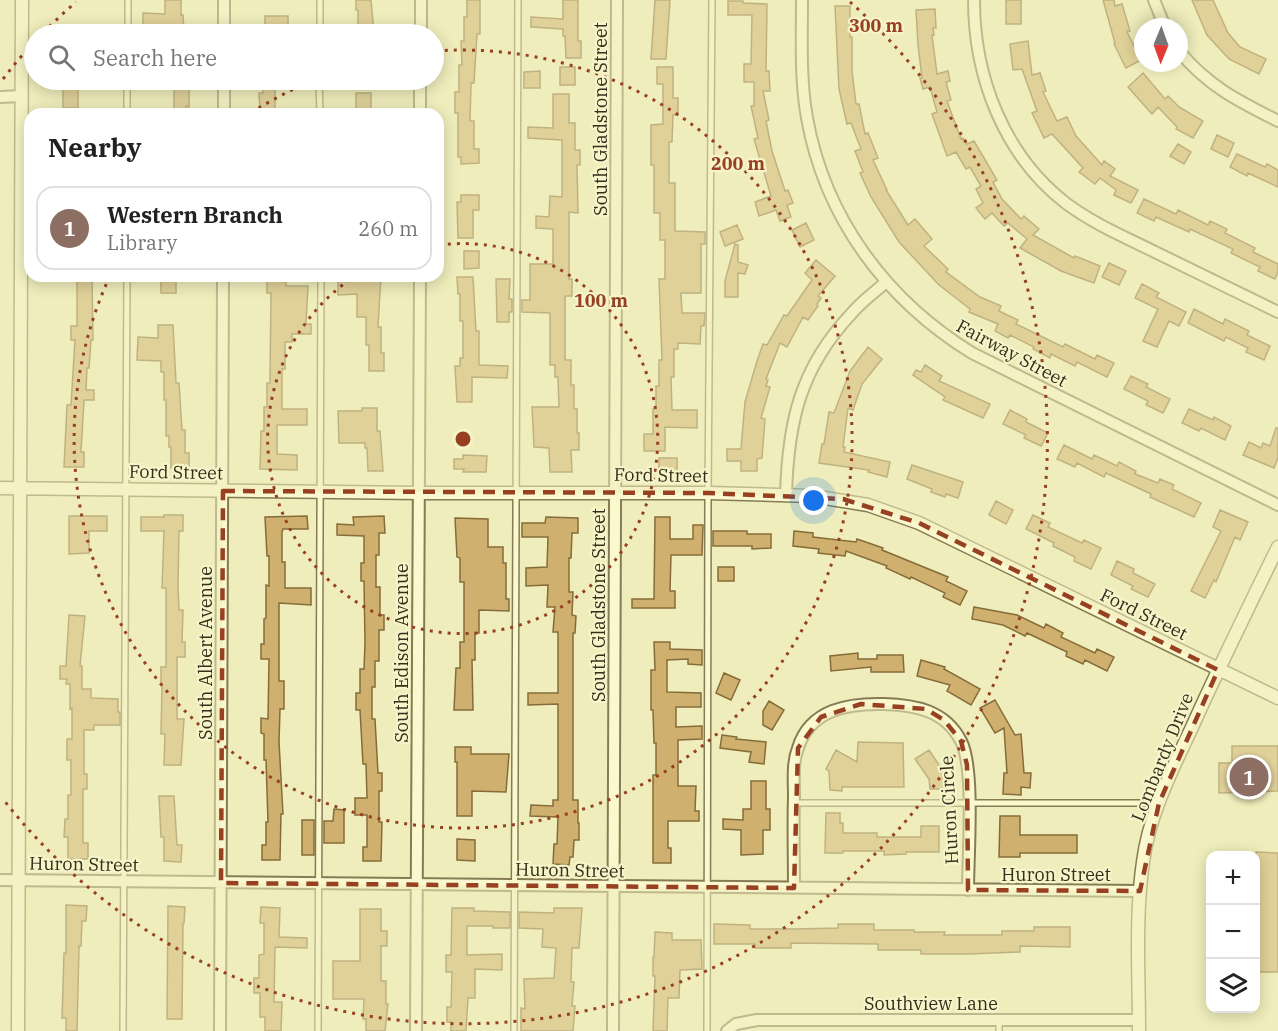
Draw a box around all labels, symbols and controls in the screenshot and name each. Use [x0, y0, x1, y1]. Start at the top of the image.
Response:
text: 300 m [849, 14, 904, 37]
north arrow [1134, 18, 1188, 72]
street label: South Gladstone Street [589, 22, 612, 216]
search box [24, 24, 444, 90]
icon: search [45, 41, 78, 74]
text: Search here [93, 43, 217, 72]
text: Nearby [48, 130, 142, 164]
text: 200 m [711, 152, 766, 175]
text: Western Branch [107, 200, 283, 229]
text: 1 [64, 215, 76, 242]
text: 260 m [358, 215, 418, 242]
text: Library [107, 229, 177, 256]
text: 100 m [574, 289, 629, 312]
street label: Fairway Street [953, 314, 1071, 392]
centre of rings [453, 429, 473, 449]
street label: Ford Street [129, 460, 223, 484]
street label: Ford Street [614, 463, 708, 487]
your location [799, 486, 828, 515]
street label: South Gladstone Street [587, 508, 610, 702]
street label: South Edison Avenue [390, 563, 413, 743]
street label: South Albert Avenue [194, 566, 217, 740]
street label: Ford Street [1097, 583, 1191, 645]
street label: Lombardy Drive [1126, 689, 1198, 825]
pin: 1 [1230, 754, 1268, 800]
street label: Huron Circle [935, 755, 963, 865]
map controls [1206, 851, 1260, 1013]
button: + [1206, 851, 1260, 905]
street label: Huron Street [29, 852, 139, 876]
street label: Huron Street [515, 858, 625, 882]
street label: Huron Street [1001, 863, 1111, 886]
button: − [1206, 905, 1260, 959]
button: layers [1206, 959, 1260, 1013]
street label: Southview Lane [864, 992, 998, 1015]

